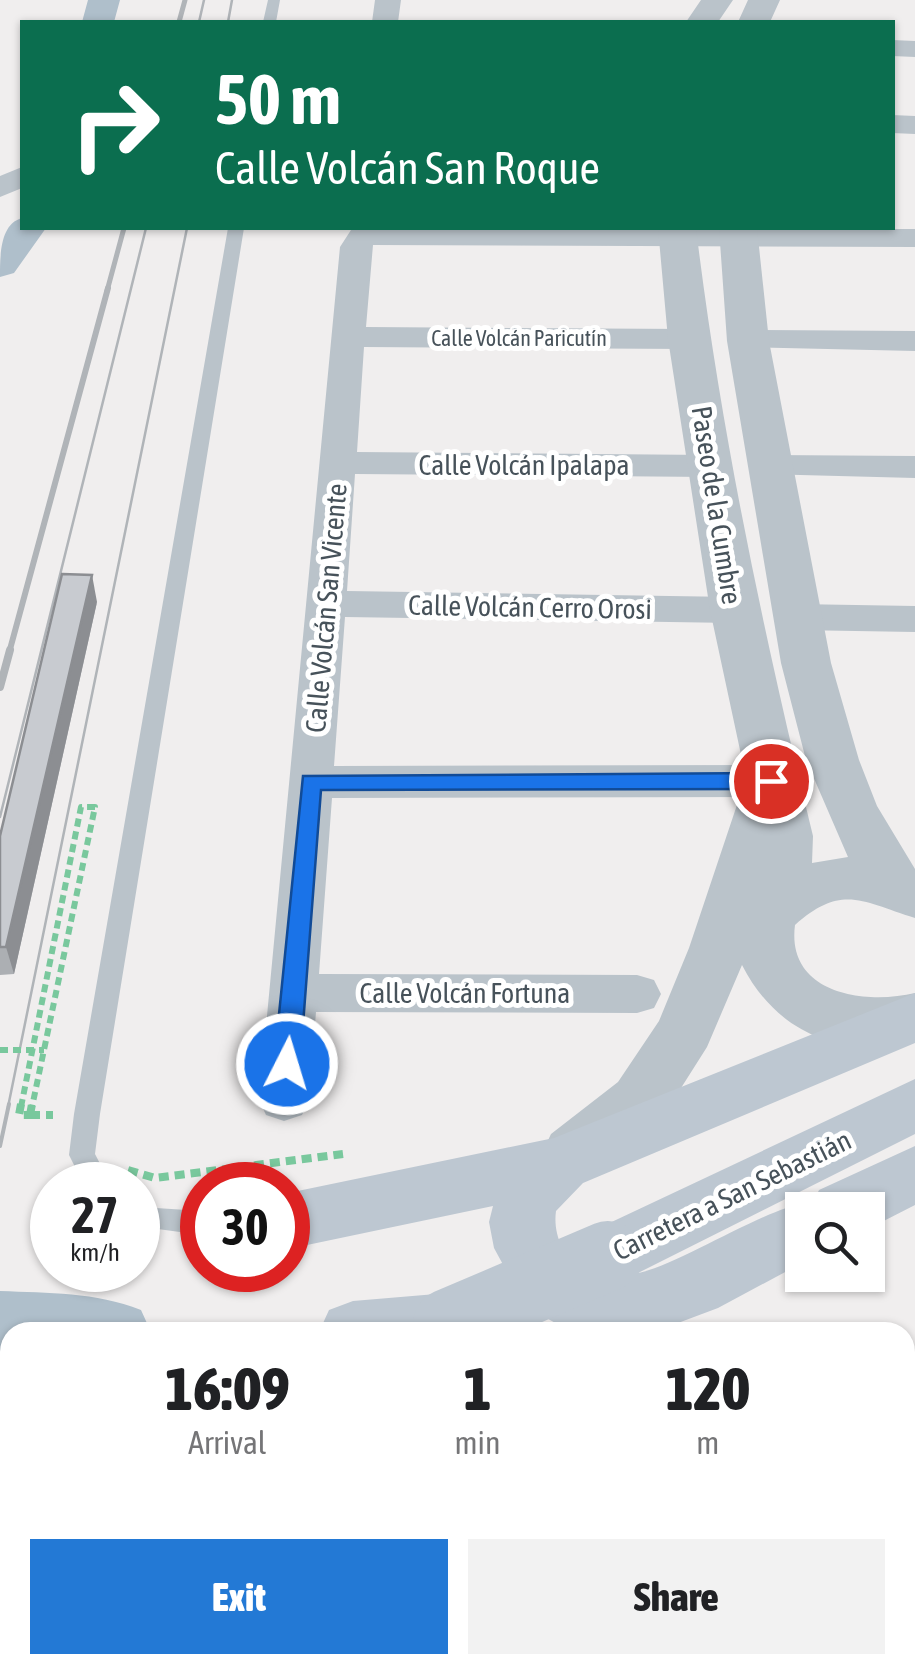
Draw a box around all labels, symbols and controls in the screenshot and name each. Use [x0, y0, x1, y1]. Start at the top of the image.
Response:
text: 50 m [215, 59, 341, 139]
icon: right [50, 60, 180, 190]
text: Calle Volcán San Roque [215, 142, 600, 194]
street label: Calle Volcán Paricutín [431, 325, 607, 351]
street label: Paseo de la Cumbre [686, 404, 748, 606]
street label: Calle Volcán Ipalapa [419, 449, 629, 481]
street label: Calle Volcán San Vicente [299, 482, 353, 734]
street label: Calle Volcán Cerro Orosi [408, 589, 652, 625]
pin [729, 739, 814, 824]
icon: arrive [744, 754, 799, 809]
street label: Calle Volcán Fortuna [360, 977, 570, 1009]
position arrow [235, 1012, 339, 1116]
street label: Carretera a San Sebastián [608, 1123, 856, 1267]
speed limit sign: 30 [180, 1162, 310, 1292]
text: 27 [71, 1186, 118, 1244]
map controls [785, 1192, 885, 1292]
button: search [785, 1192, 885, 1292]
text: km/h [70, 1238, 120, 1266]
text: 16:09 [165, 1354, 290, 1423]
text: 1 [463, 1354, 492, 1423]
text: 120 [665, 1354, 750, 1423]
text: Arrival [188, 1424, 266, 1461]
text: min [455, 1424, 500, 1461]
text: m [696, 1424, 719, 1461]
button: Exit [30, 1539, 448, 1654]
button: Share [468, 1539, 885, 1654]

